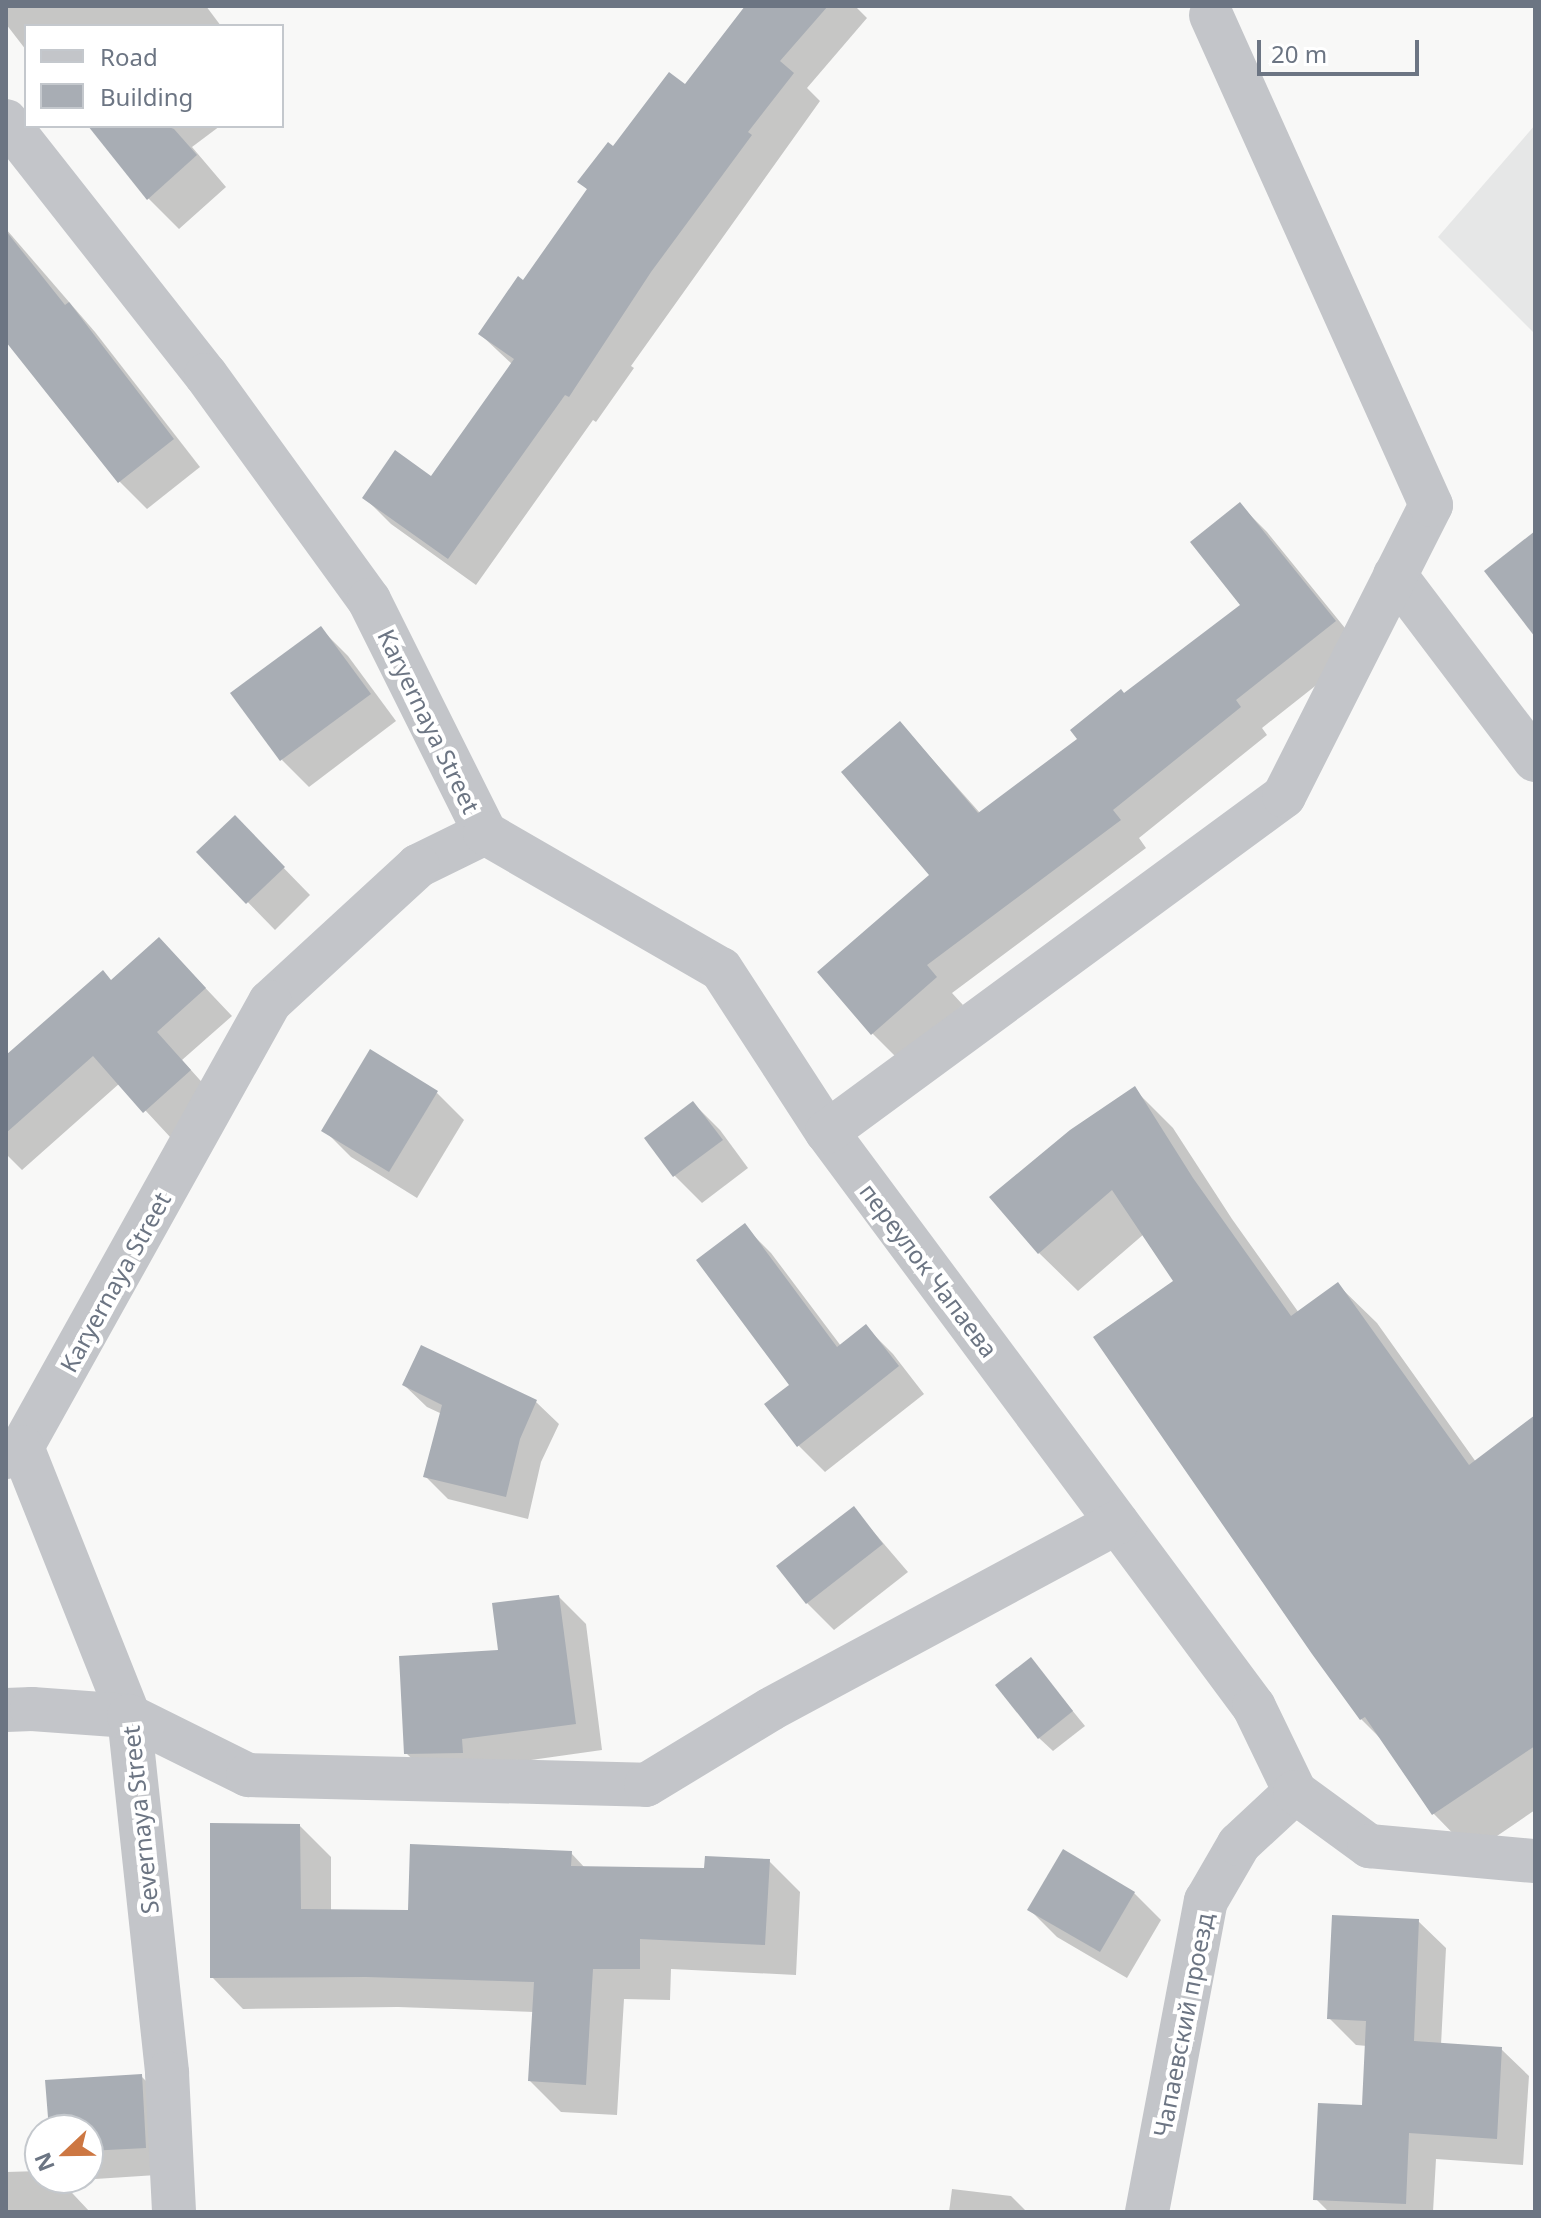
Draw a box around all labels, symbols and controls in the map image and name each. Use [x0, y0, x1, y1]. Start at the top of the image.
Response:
legend [24, 24, 284, 128]
scale bar [1261, 24, 1423, 74]
text: 20 m [1271, 37, 1327, 70]
text: Road [100, 40, 158, 73]
text: Building [100, 80, 193, 113]
street label: Karyernaya Street [372, 624, 486, 818]
street label: переулок Чапаева [854, 1177, 1004, 1363]
street label: Karyernaya Street [54, 1187, 176, 1377]
street label: Severnaya Street [116, 1724, 164, 1916]
street label: Чапаевский проезд [1147, 1911, 1219, 2139]
north arrow [24, 2114, 104, 2194]
text: N [26, 2148, 61, 2176]

